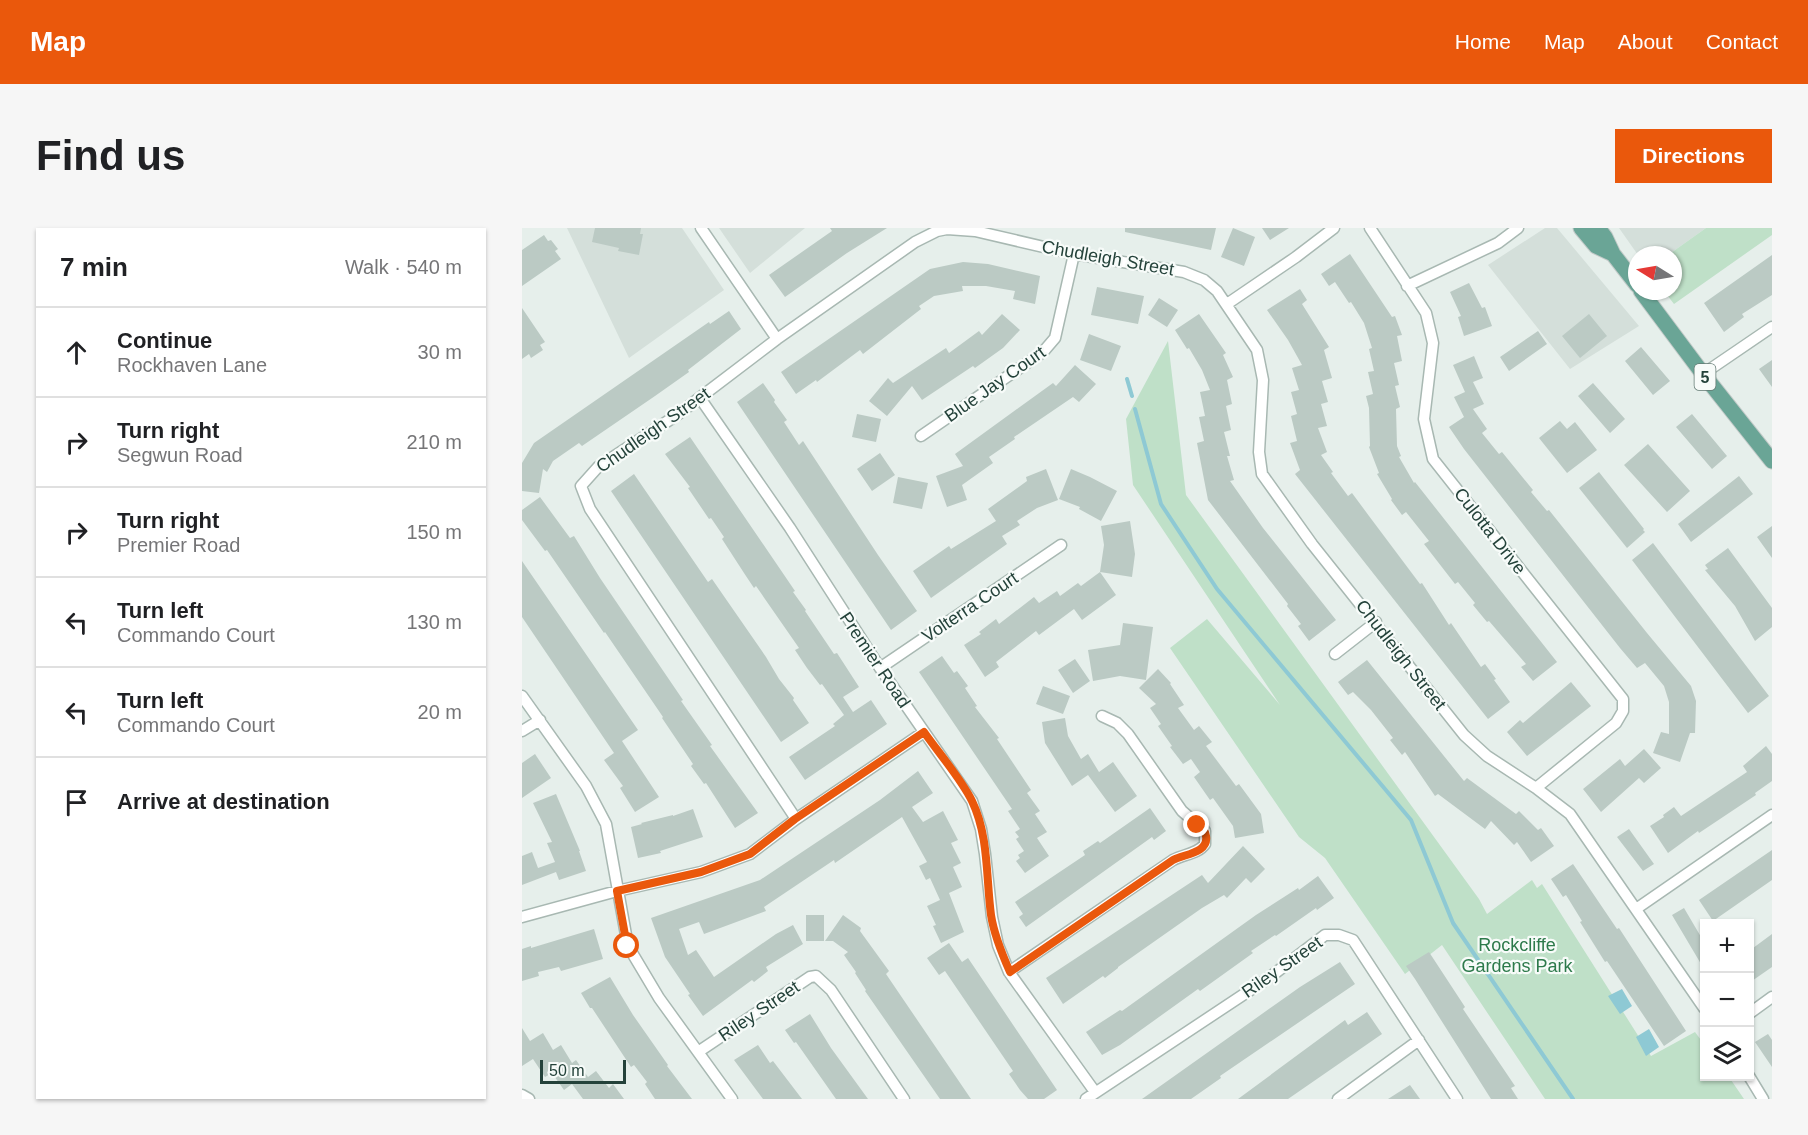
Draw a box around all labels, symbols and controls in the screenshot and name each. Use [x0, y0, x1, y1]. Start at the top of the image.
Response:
text: Map [30, 26, 86, 57]
text: Home [1455, 30, 1511, 53]
text: Map [1544, 30, 1585, 53]
text: About [1618, 30, 1673, 53]
text: Contact [1706, 30, 1778, 53]
button: Directions [1615, 129, 1772, 183]
text: Find us [36, 132, 185, 179]
street label: Chudleigh Street [1040, 237, 1176, 279]
north arrow [1628, 246, 1682, 300]
text: 7 min [60, 252, 128, 282]
text: Walk · 540 m [345, 256, 462, 278]
text: Continue [117, 328, 212, 353]
icon: ahead [60, 336, 93, 369]
text: 30 m [418, 341, 462, 363]
street label: Blue Jay Court [941, 342, 1049, 426]
text: Rockhaven Lane [117, 354, 267, 376]
road number: 5 [1694, 364, 1716, 390]
street label: Chudleigh Street [592, 383, 714, 477]
text: Turn right [117, 418, 219, 443]
icon: right [60, 426, 93, 459]
text: 210 m [406, 431, 462, 453]
text: Segwun Road [117, 444, 243, 466]
street label: Culotta Drive [1450, 484, 1530, 578]
text: Turn right [117, 508, 219, 533]
icon: right [60, 516, 93, 549]
text: 150 m [406, 521, 462, 543]
text: Premier Road [117, 534, 240, 556]
street label: Volterra Court [918, 568, 1022, 646]
street label: Chudleigh Street [1352, 596, 1450, 714]
text: Turn left [117, 598, 203, 623]
icon: left [60, 606, 93, 639]
street label: Premier Road [836, 608, 914, 712]
text: 130 m [406, 611, 462, 633]
text: Commando Court [117, 624, 275, 646]
text: Turn left [117, 688, 203, 713]
icon: left [60, 696, 93, 729]
text: 20 m [418, 701, 462, 723]
text: Commando Court [117, 714, 275, 736]
icon: arrive [60, 786, 93, 819]
text: Arrive at destination [117, 789, 330, 814]
route end [1183, 811, 1209, 837]
map controls [1700, 919, 1754, 1081]
button: + [1700, 919, 1754, 973]
route start [613, 932, 639, 958]
street label: Riley Street [1238, 932, 1326, 1002]
park label: Rockcliffe Gardens Park [1461, 935, 1574, 976]
button: − [1700, 973, 1754, 1027]
street label: Riley Street [715, 977, 803, 1045]
button: layers [1700, 1027, 1754, 1081]
scale bar [540, 1057, 626, 1084]
text: 50 m [549, 1062, 585, 1079]

